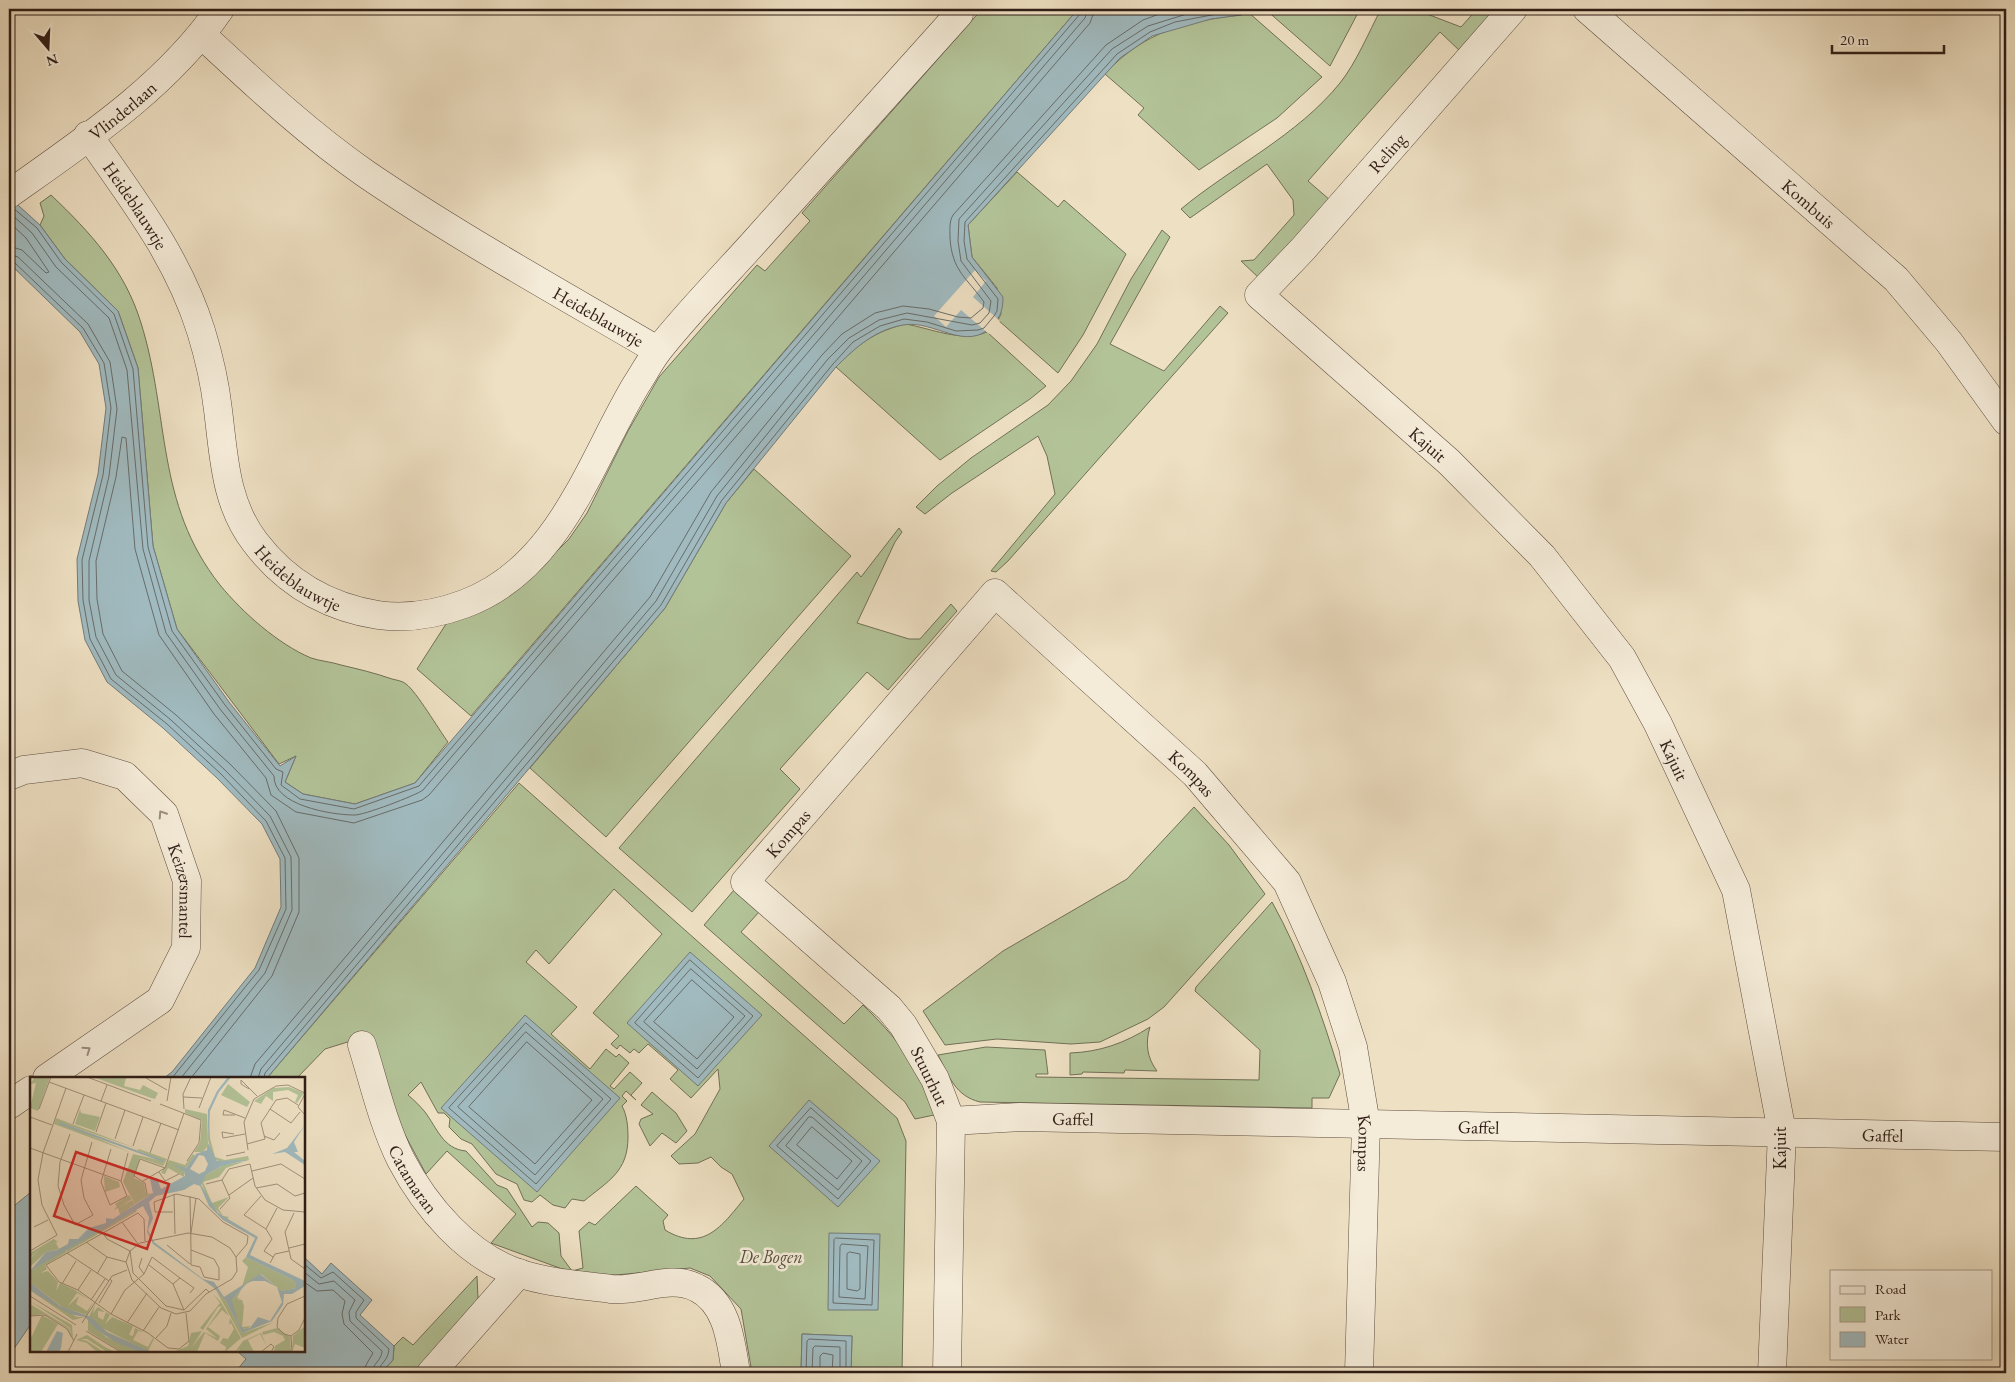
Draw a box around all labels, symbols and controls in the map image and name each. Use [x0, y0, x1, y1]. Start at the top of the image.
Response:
north arrow [22, 22, 72, 72]
scale bar [1832, 22, 1945, 54]
text: 20 m [1840, 30, 1869, 49]
text: N [43, 50, 61, 71]
street label: Vlinderlaan [84, 75, 161, 145]
street label: Reling [1363, 128, 1411, 178]
street label: Heideblauwtje [98, 156, 174, 253]
street label: Kombuis [1777, 173, 1841, 233]
street label: Heideblauwtje [549, 281, 649, 352]
street label: Kajuit [1405, 421, 1452, 467]
street label: Heideblauwtje [250, 539, 344, 616]
street label: Kajuit [1655, 735, 1694, 784]
street label: Kompas [1164, 744, 1220, 801]
street label: Kompas [760, 804, 815, 862]
one-way arrow [158, 811, 168, 820]
street label: Keizersmantel [163, 840, 199, 939]
street label: Stuurhut [906, 1042, 954, 1110]
one-way arrow [81, 1047, 91, 1056]
inset map [30, 1077, 305, 1352]
street label: Gaffel [1052, 1106, 1094, 1130]
street label: Kompas [1353, 1113, 1378, 1172]
street label: Gaffel [1458, 1114, 1500, 1138]
street label: Gaffel [1862, 1123, 1904, 1146]
street label: Kajuit [1768, 1126, 1791, 1169]
street label: Catamaran [384, 1141, 444, 1218]
park label: De Bogen [738, 1245, 803, 1269]
legend [1830, 1270, 1992, 1360]
text: Road [1875, 1279, 1907, 1298]
text: Park [1875, 1305, 1902, 1324]
text: Water [1875, 1329, 1909, 1348]

